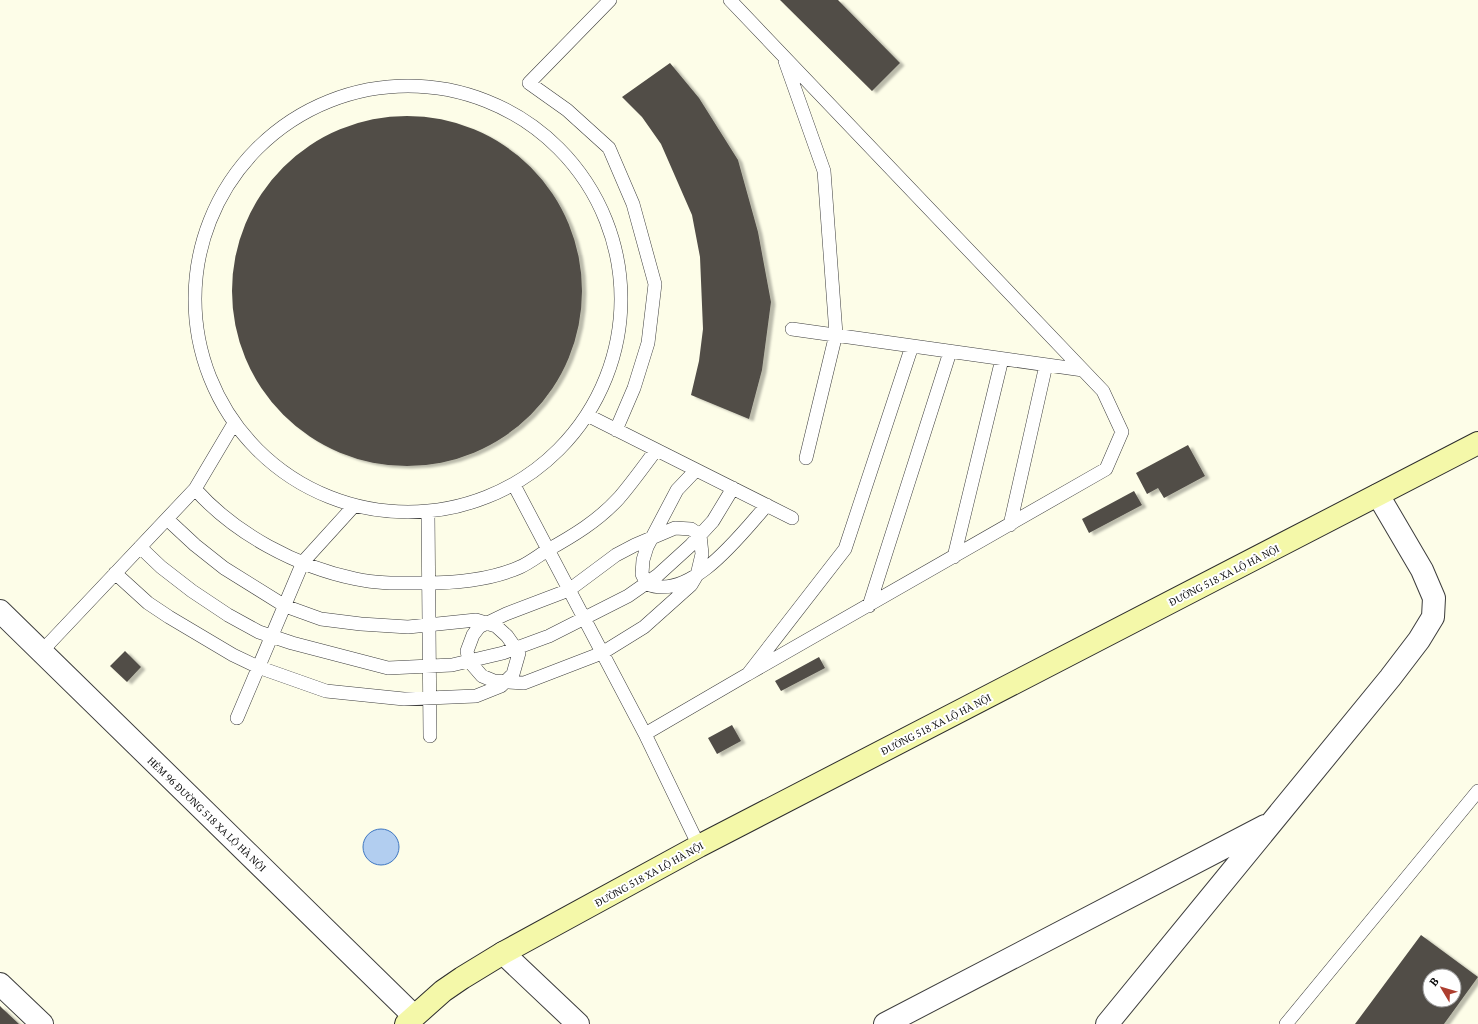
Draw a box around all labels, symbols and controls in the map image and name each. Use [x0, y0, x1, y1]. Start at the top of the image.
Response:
street label: ĐƯỜNG 518 XA LỘ HÀ NỘI [1167, 542, 1282, 609]
street label: ĐƯỜNG 518 XA LỘ HÀ NỘI [879, 691, 994, 758]
street label: HẺM 96 ĐƯỜNG 518 XA LỘ HÀ NỘI [145, 754, 269, 875]
street label: ĐƯỜNG 518 XA LỘ HÀ NỘI [593, 839, 706, 910]
north arrow [1422, 968, 1462, 1008]
text: B [1426, 975, 1442, 989]

